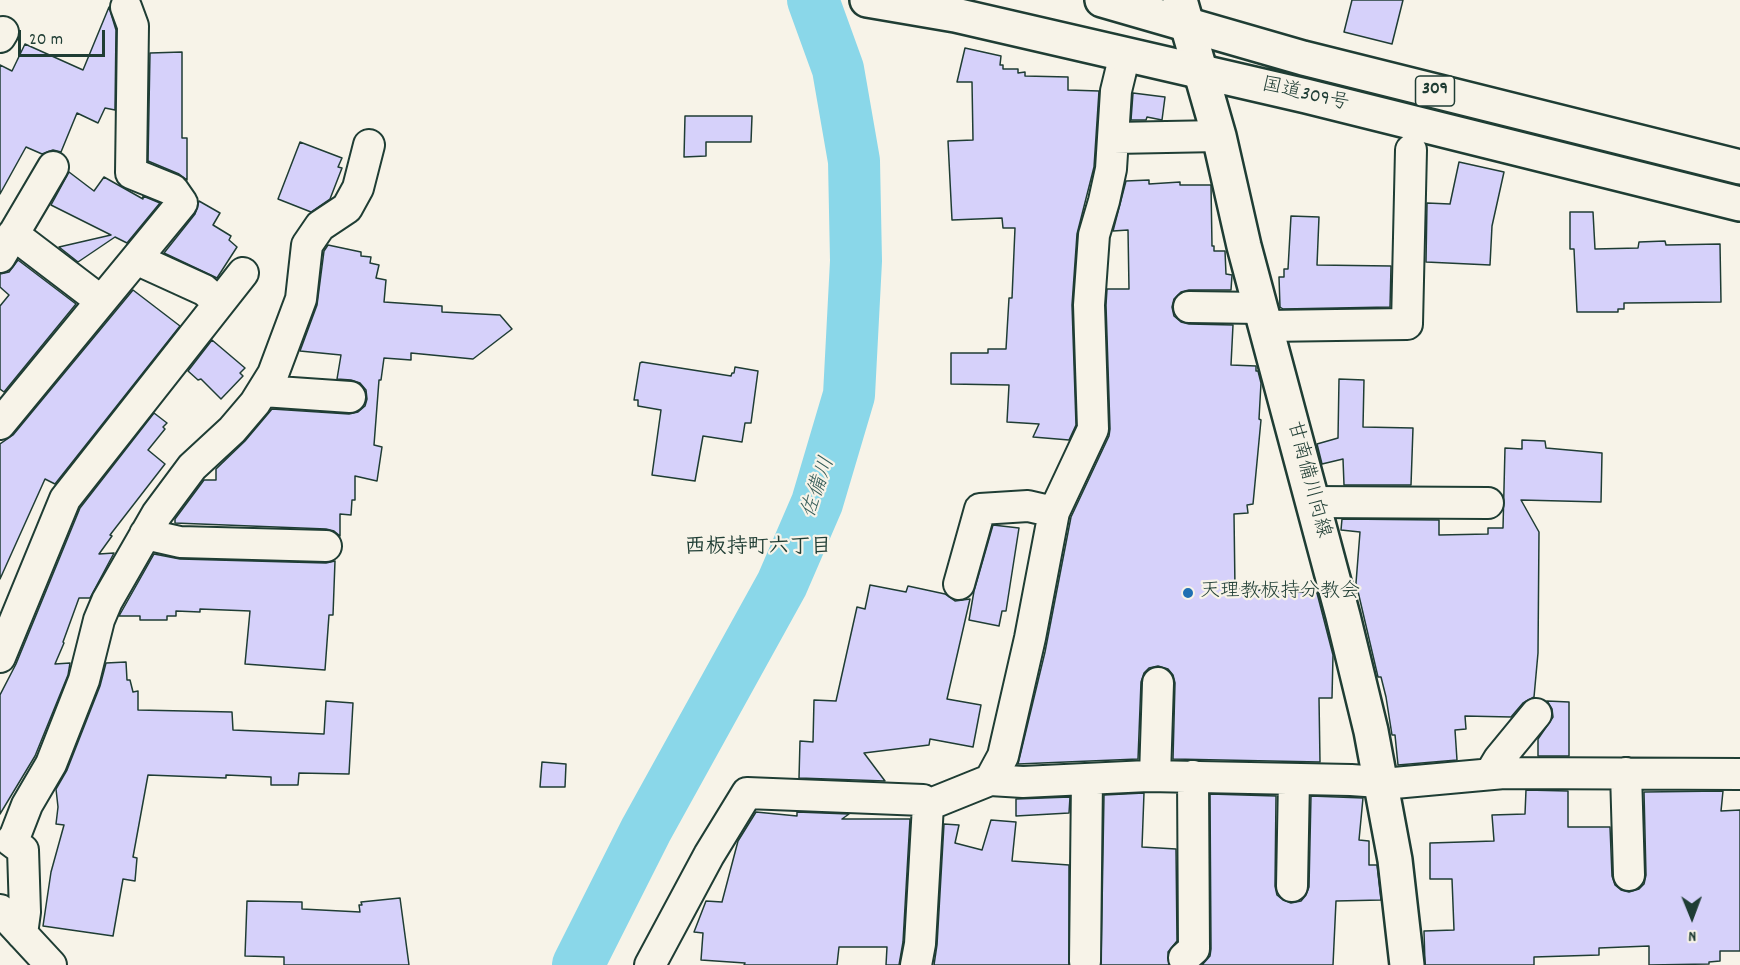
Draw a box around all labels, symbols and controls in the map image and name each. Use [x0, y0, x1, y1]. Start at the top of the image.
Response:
scale bar [21, 18, 108, 56]
text: 20 m [29, 28, 63, 53]
street label: 国道309号 [1259, 74, 1351, 118]
road number: 309 [1416, 76, 1454, 106]
street label: 甘南備川向線 [1280, 419, 1334, 541]
water label: 佐備川 [798, 454, 842, 522]
district label: 西板持町六丁目 [685, 536, 831, 562]
place label: 天理教板持分教会 [1200, 581, 1360, 605]
marker: 天理教板持分教会 [1181, 586, 1195, 600]
north arrow [1662, 887, 1722, 947]
text: N [1688, 924, 1696, 947]

